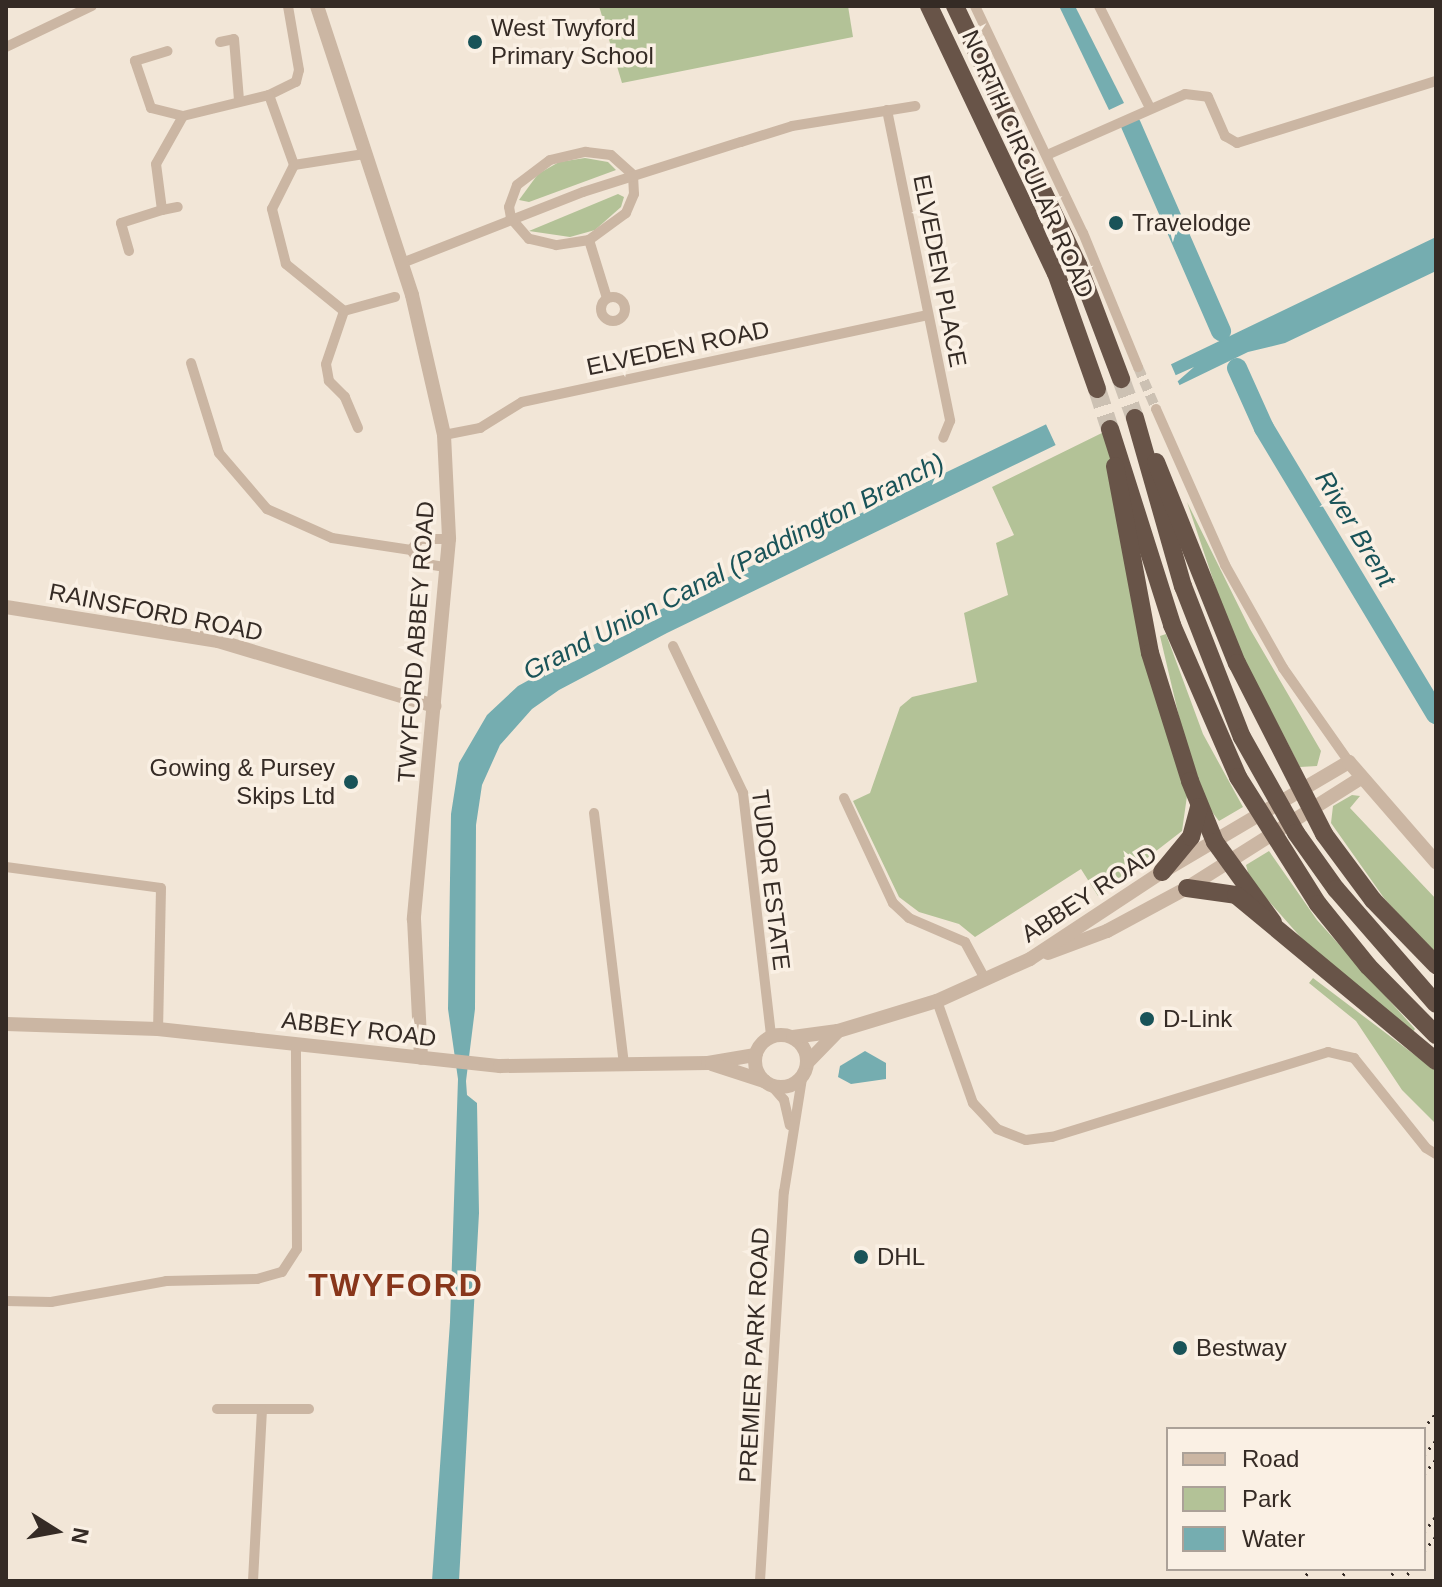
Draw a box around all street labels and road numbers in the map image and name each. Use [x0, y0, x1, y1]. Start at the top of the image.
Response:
street label: NORTH CIRCULAR ROAD [956, 26, 1100, 302]
street label: ELVEDEN PLACE [907, 172, 973, 370]
street label: ELVEDEN ROAD [584, 315, 772, 381]
street label: TWYFORD ABBEY ROAD [392, 499, 440, 785]
street label: RAINSFORD ROAD [47, 577, 265, 647]
street label: TUDOR ESTATE [746, 788, 796, 972]
street label: ABBEY ROAD [1016, 839, 1162, 949]
street label: ABBEY ROAD [280, 1005, 438, 1053]
street label: PREMIER PARK ROAD [733, 1227, 775, 1483]

